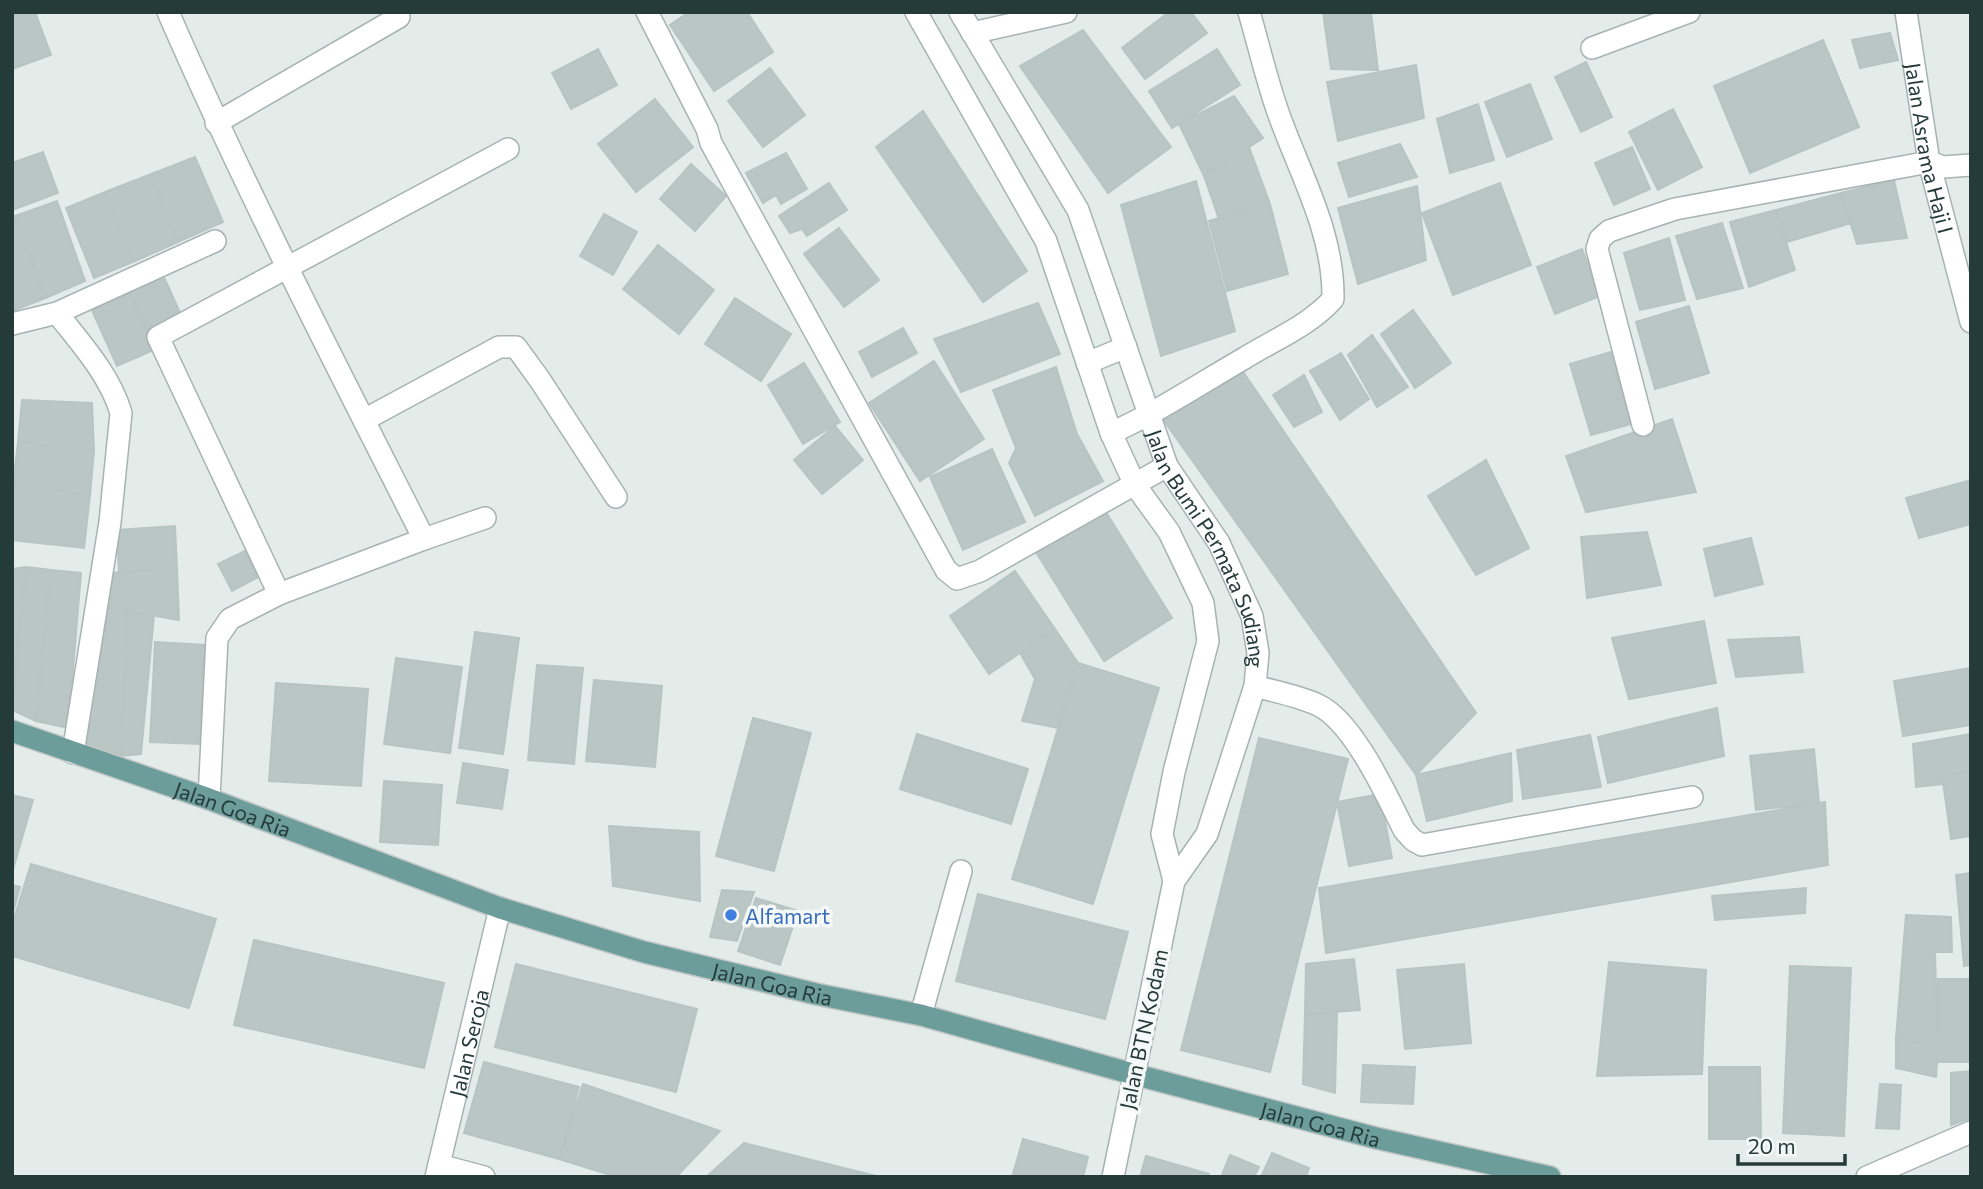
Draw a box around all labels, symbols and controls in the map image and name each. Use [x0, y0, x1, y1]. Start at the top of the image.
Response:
street label: Jalan Asrama Haji I [1901, 61, 1960, 236]
street label: Jalan Bumi Permata Sudiang [1143, 426, 1271, 669]
street label: Jalan Goa Ria [171, 775, 295, 841]
place label: Alfamart [745, 903, 830, 928]
marker: Alfamart [723, 907, 739, 923]
street label: Jalan BTN Kodam [1114, 946, 1172, 1112]
street label: Jalan Goa Ria [710, 957, 835, 1010]
street label: Jalan Seroja [443, 986, 493, 1099]
street label: Jalan Goa Ria [1258, 1096, 1383, 1151]
scale bar [1738, 1122, 1845, 1166]
text: 20 m [1748, 1133, 1796, 1158]

